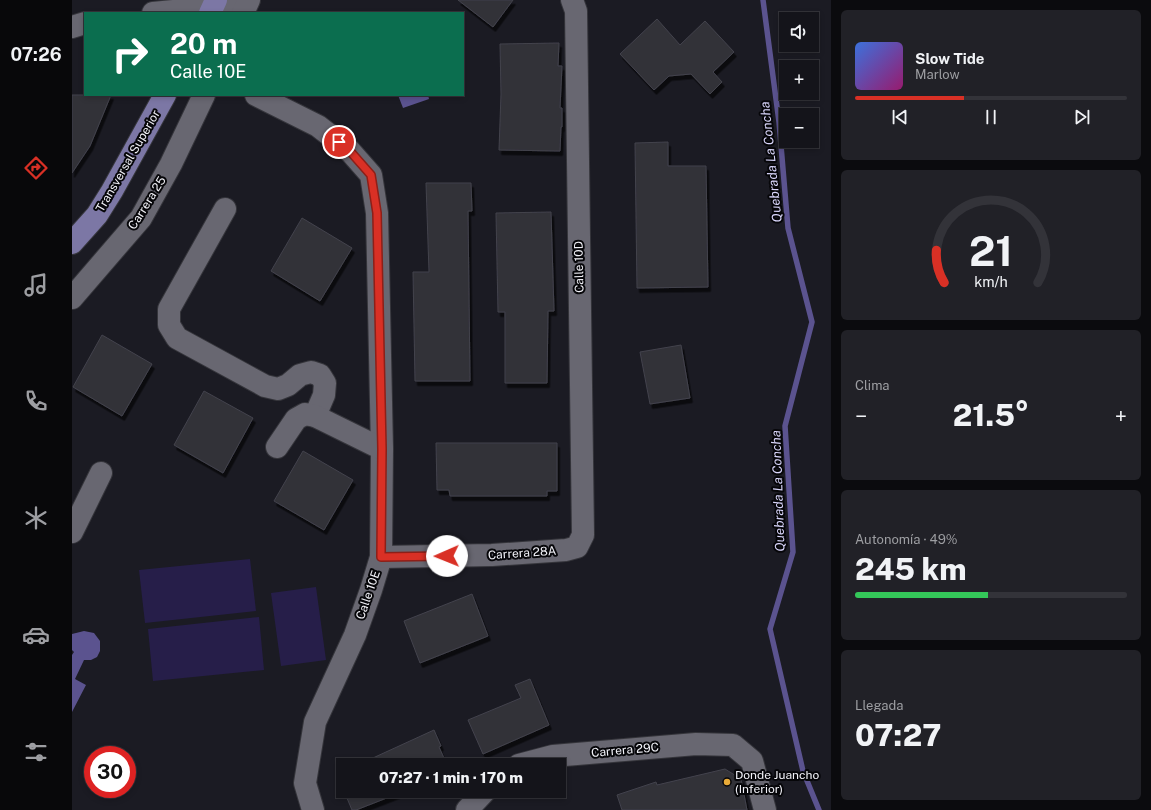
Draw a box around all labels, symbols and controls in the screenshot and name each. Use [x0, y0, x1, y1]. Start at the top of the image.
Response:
map controls [779, 12, 819, 148]
button: sound [779, 12, 819, 52]
text: 20 m [170, 27, 237, 60]
icon: right [104, 28, 156, 80]
text: 07:26 [10, 44, 62, 65]
text: Slow Tide [915, 50, 984, 67]
button: + [779, 60, 819, 100]
text: Calle 10E [170, 61, 246, 82]
text: Marlow [915, 67, 960, 82]
water label: Quebrada La Concha [757, 101, 785, 223]
icon: previous [889, 106, 911, 128]
icon: pause [980, 106, 1002, 128]
icon: next [1071, 106, 1093, 128]
street label: Transversal Superior [93, 107, 163, 215]
button: − [779, 108, 819, 148]
pin [322, 125, 356, 159]
icon: arrive [328, 131, 350, 153]
icon: directions [22, 154, 50, 182]
street label: Carrera 25 [125, 174, 169, 232]
text: 21 [969, 226, 1013, 275]
street label: Calle 10D [572, 241, 586, 293]
icon: music [22, 271, 50, 299]
text: km/h [974, 273, 1008, 290]
text: Clima [855, 378, 890, 393]
icon: phone [22, 387, 50, 415]
text: 21.5° [953, 397, 1029, 433]
text: − [855, 403, 867, 429]
text: + [1115, 403, 1127, 429]
water label: Quebrada La Concha [768, 430, 788, 552]
icon: climate [22, 504, 50, 532]
text: Autonomía · 49% [855, 532, 958, 547]
position arrow [426, 535, 468, 577]
street label: Carrera 28A [487, 544, 557, 562]
text: 245 km [855, 551, 966, 587]
street label: Calle 10E [353, 569, 383, 621]
icon: car [22, 621, 50, 649]
text: Llegada [855, 698, 903, 713]
text: 07:27 [855, 717, 941, 753]
icon: filters [22, 738, 50, 766]
street label: Carrera 29C [591, 740, 659, 760]
speed limit sign: 30 [84, 746, 136, 798]
place label: Donde Juancho (Inferior) [735, 768, 819, 796]
text: 07:27 · 1 min · 170 m [379, 769, 523, 786]
marker: Donde Juancho (Inferior) [722, 777, 732, 787]

